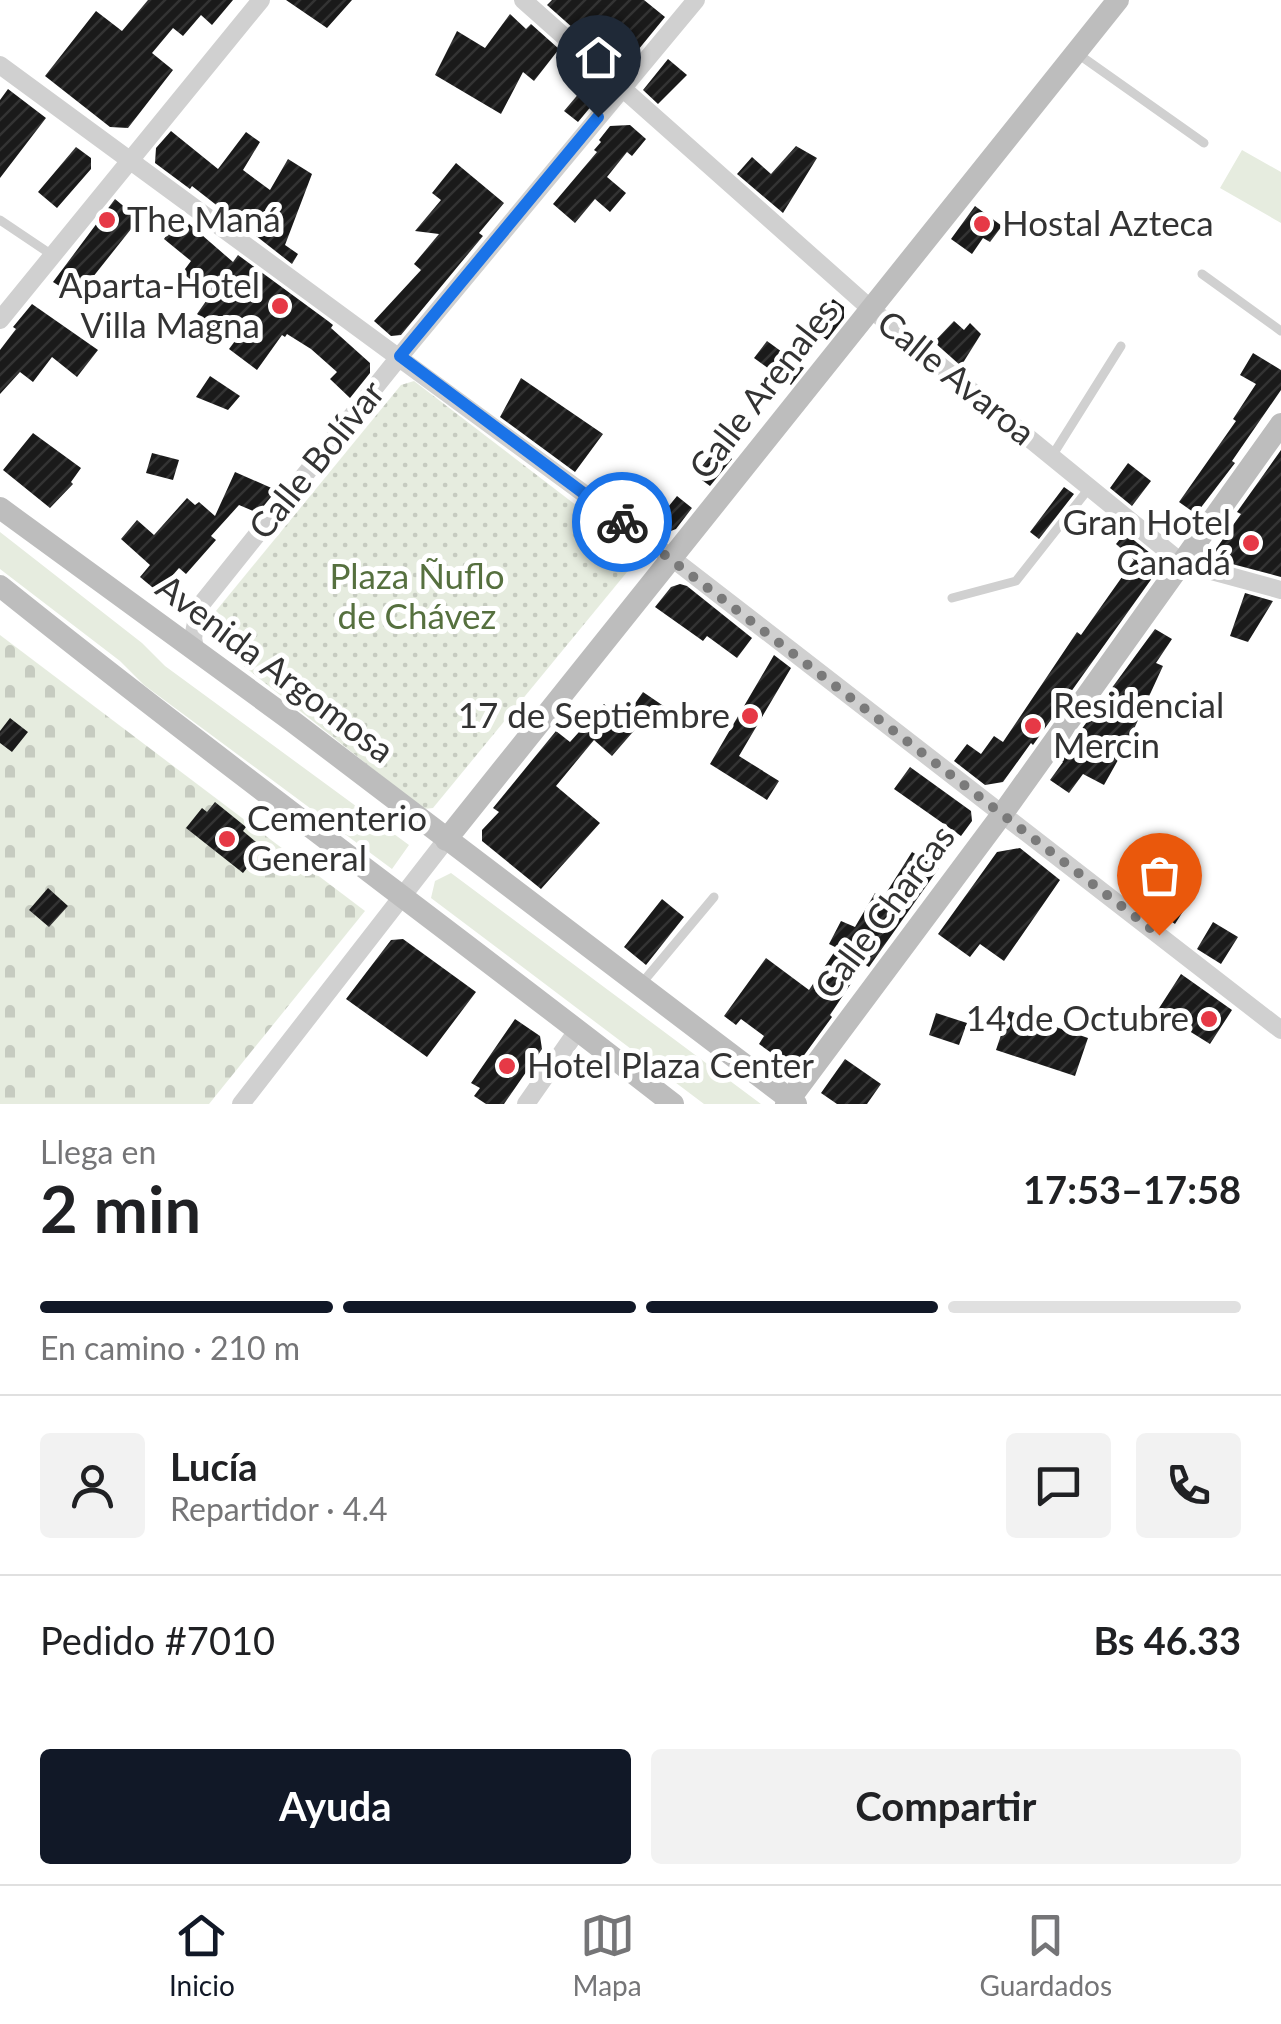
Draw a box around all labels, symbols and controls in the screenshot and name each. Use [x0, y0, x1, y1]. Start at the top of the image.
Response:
pin [556, 15, 641, 118]
icon: home [571, 30, 626, 85]
place label: The Maná [127, 197, 281, 239]
place label: Hostal Azteca [1002, 201, 1214, 243]
marker: The Maná [96, 209, 118, 231]
marker: Hostal Azteca [971, 213, 993, 235]
place label: Aparta-Hotel Villa Magna [59, 263, 260, 345]
street label: Calle Arenales [679, 290, 846, 486]
marker: Aparta-Hotel Villa Magna [269, 295, 291, 317]
street label: Calle Avaroa [870, 300, 1044, 453]
street label: Calle Bolívar [239, 371, 392, 546]
courier [572, 472, 672, 572]
icon: bike [595, 495, 650, 550]
place label: Gran Hotel Canadá [1062, 500, 1231, 582]
marker: Gran Hotel Canadá [1240, 532, 1262, 554]
park label: Plaza Ñuflo de Chávez [329, 554, 505, 636]
street label: Avenida Argomosa [149, 565, 403, 770]
place label: Residencial Mercin [1053, 683, 1224, 765]
place label: 17 de Septiembre [458, 693, 730, 735]
marker: 17 de Septiembre [739, 705, 761, 727]
marker: Residencial Mercin [1022, 715, 1044, 737]
place label: Cementerio General [247, 796, 427, 878]
street label: Calle Charcas [805, 816, 962, 1006]
marker: Cementerio General [216, 828, 238, 850]
pin [1117, 833, 1202, 936]
icon: bag [1132, 848, 1187, 903]
place label: 14 de Octubre [966, 996, 1189, 1038]
marker: 14 de Octubre [1198, 1008, 1220, 1030]
place label: Hotel Plaza Center [527, 1043, 814, 1085]
marker: Hotel Plaza Center [496, 1055, 518, 1077]
text: Llega en [40, 1132, 156, 1171]
text: 17:53–17:58 [1023, 1166, 1241, 1212]
text: 2 min [40, 1169, 201, 1247]
text: En camino · 210 m [40, 1328, 300, 1367]
button: person [40, 1433, 145, 1538]
button: chat [1006, 1433, 1111, 1538]
button: phone [1136, 1433, 1241, 1538]
text: Lucía [170, 1443, 258, 1489]
text: Repartidor · 4.4 [170, 1489, 388, 1528]
text: Pedido #7010 [40, 1617, 275, 1663]
text: Bs 46.33 [1094, 1617, 1241, 1663]
button: Ayuda [40, 1749, 631, 1864]
button: Compartir [651, 1749, 1241, 1864]
tab: Inicio [169, 1908, 235, 2002]
tab: Mapa [573, 1908, 642, 2002]
tab: Guardados [979, 1908, 1112, 2002]

